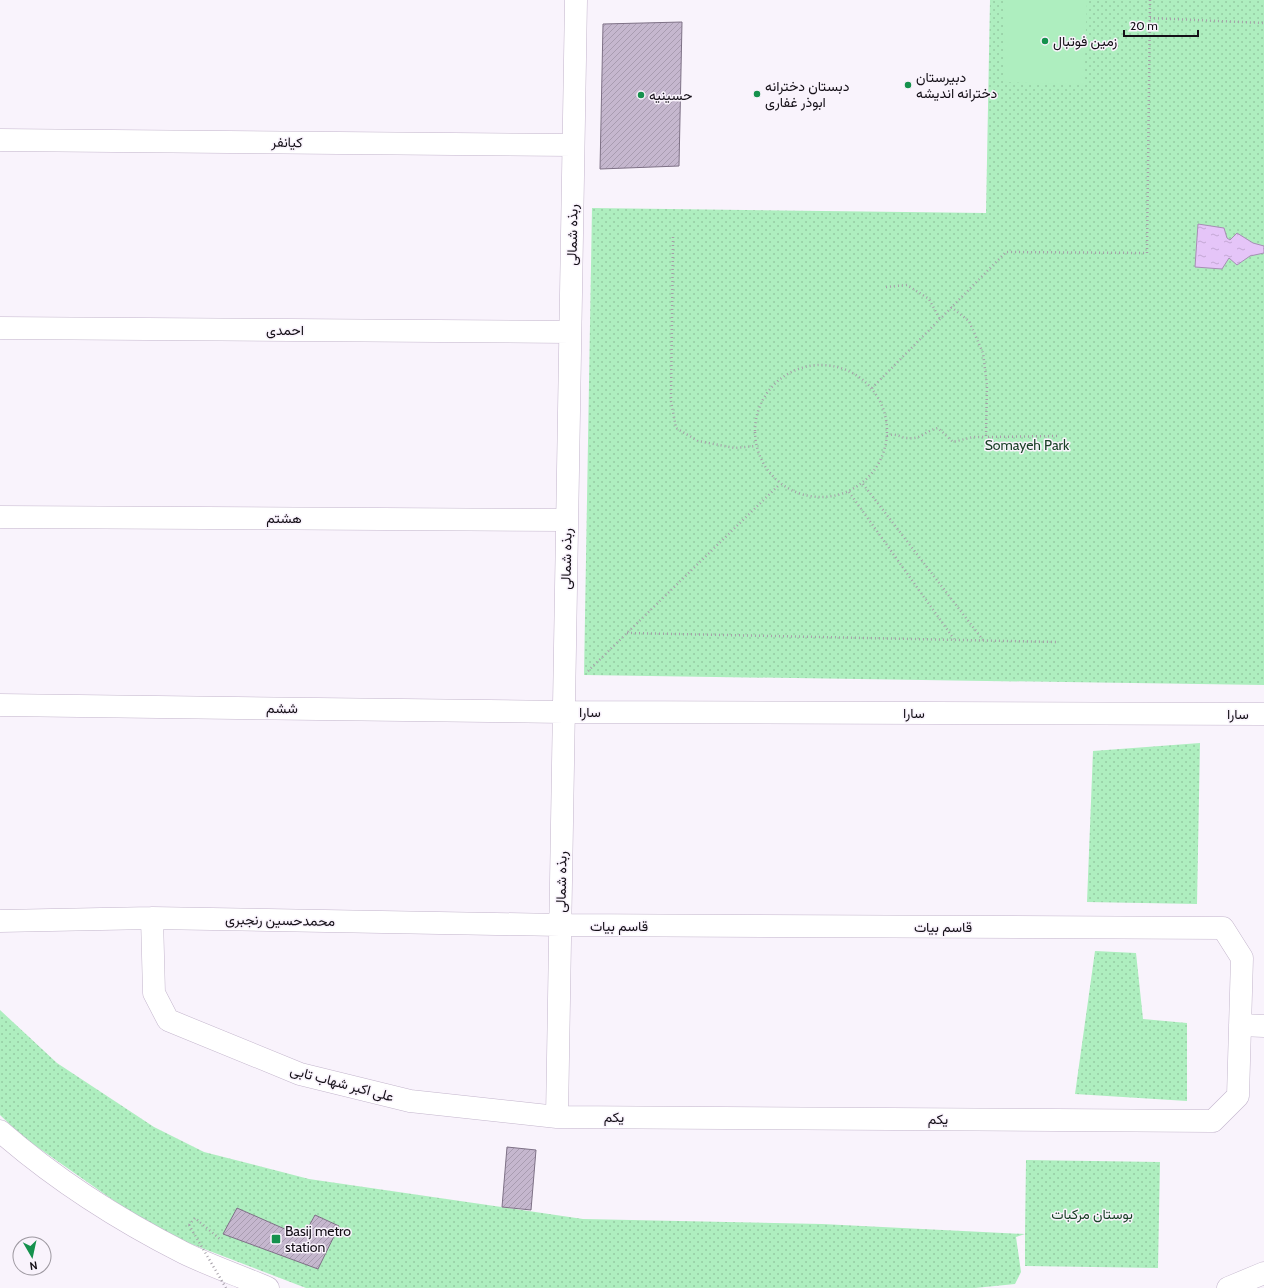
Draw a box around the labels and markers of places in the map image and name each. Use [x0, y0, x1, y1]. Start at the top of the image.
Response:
place label: زمین فوتبال [1053, 32, 1118, 51]
marker: زمین فوتبال [1040, 36, 1050, 46]
place label: دبیرستان دخترانه اندیشه [916, 68, 998, 102]
place label: دبستان دخترانه ابوذر غفاری [765, 77, 850, 111]
marker: دبیرستان دخترانه اندیشه [903, 80, 913, 90]
place label: حسینیه [649, 86, 692, 104]
marker: دبستان دخترانه ابوذر غفاری [752, 89, 762, 99]
marker: حسینیه [636, 90, 646, 100]
place label: Basij metro station [285, 1222, 351, 1256]
marker: Basij metro station [270, 1233, 282, 1245]

